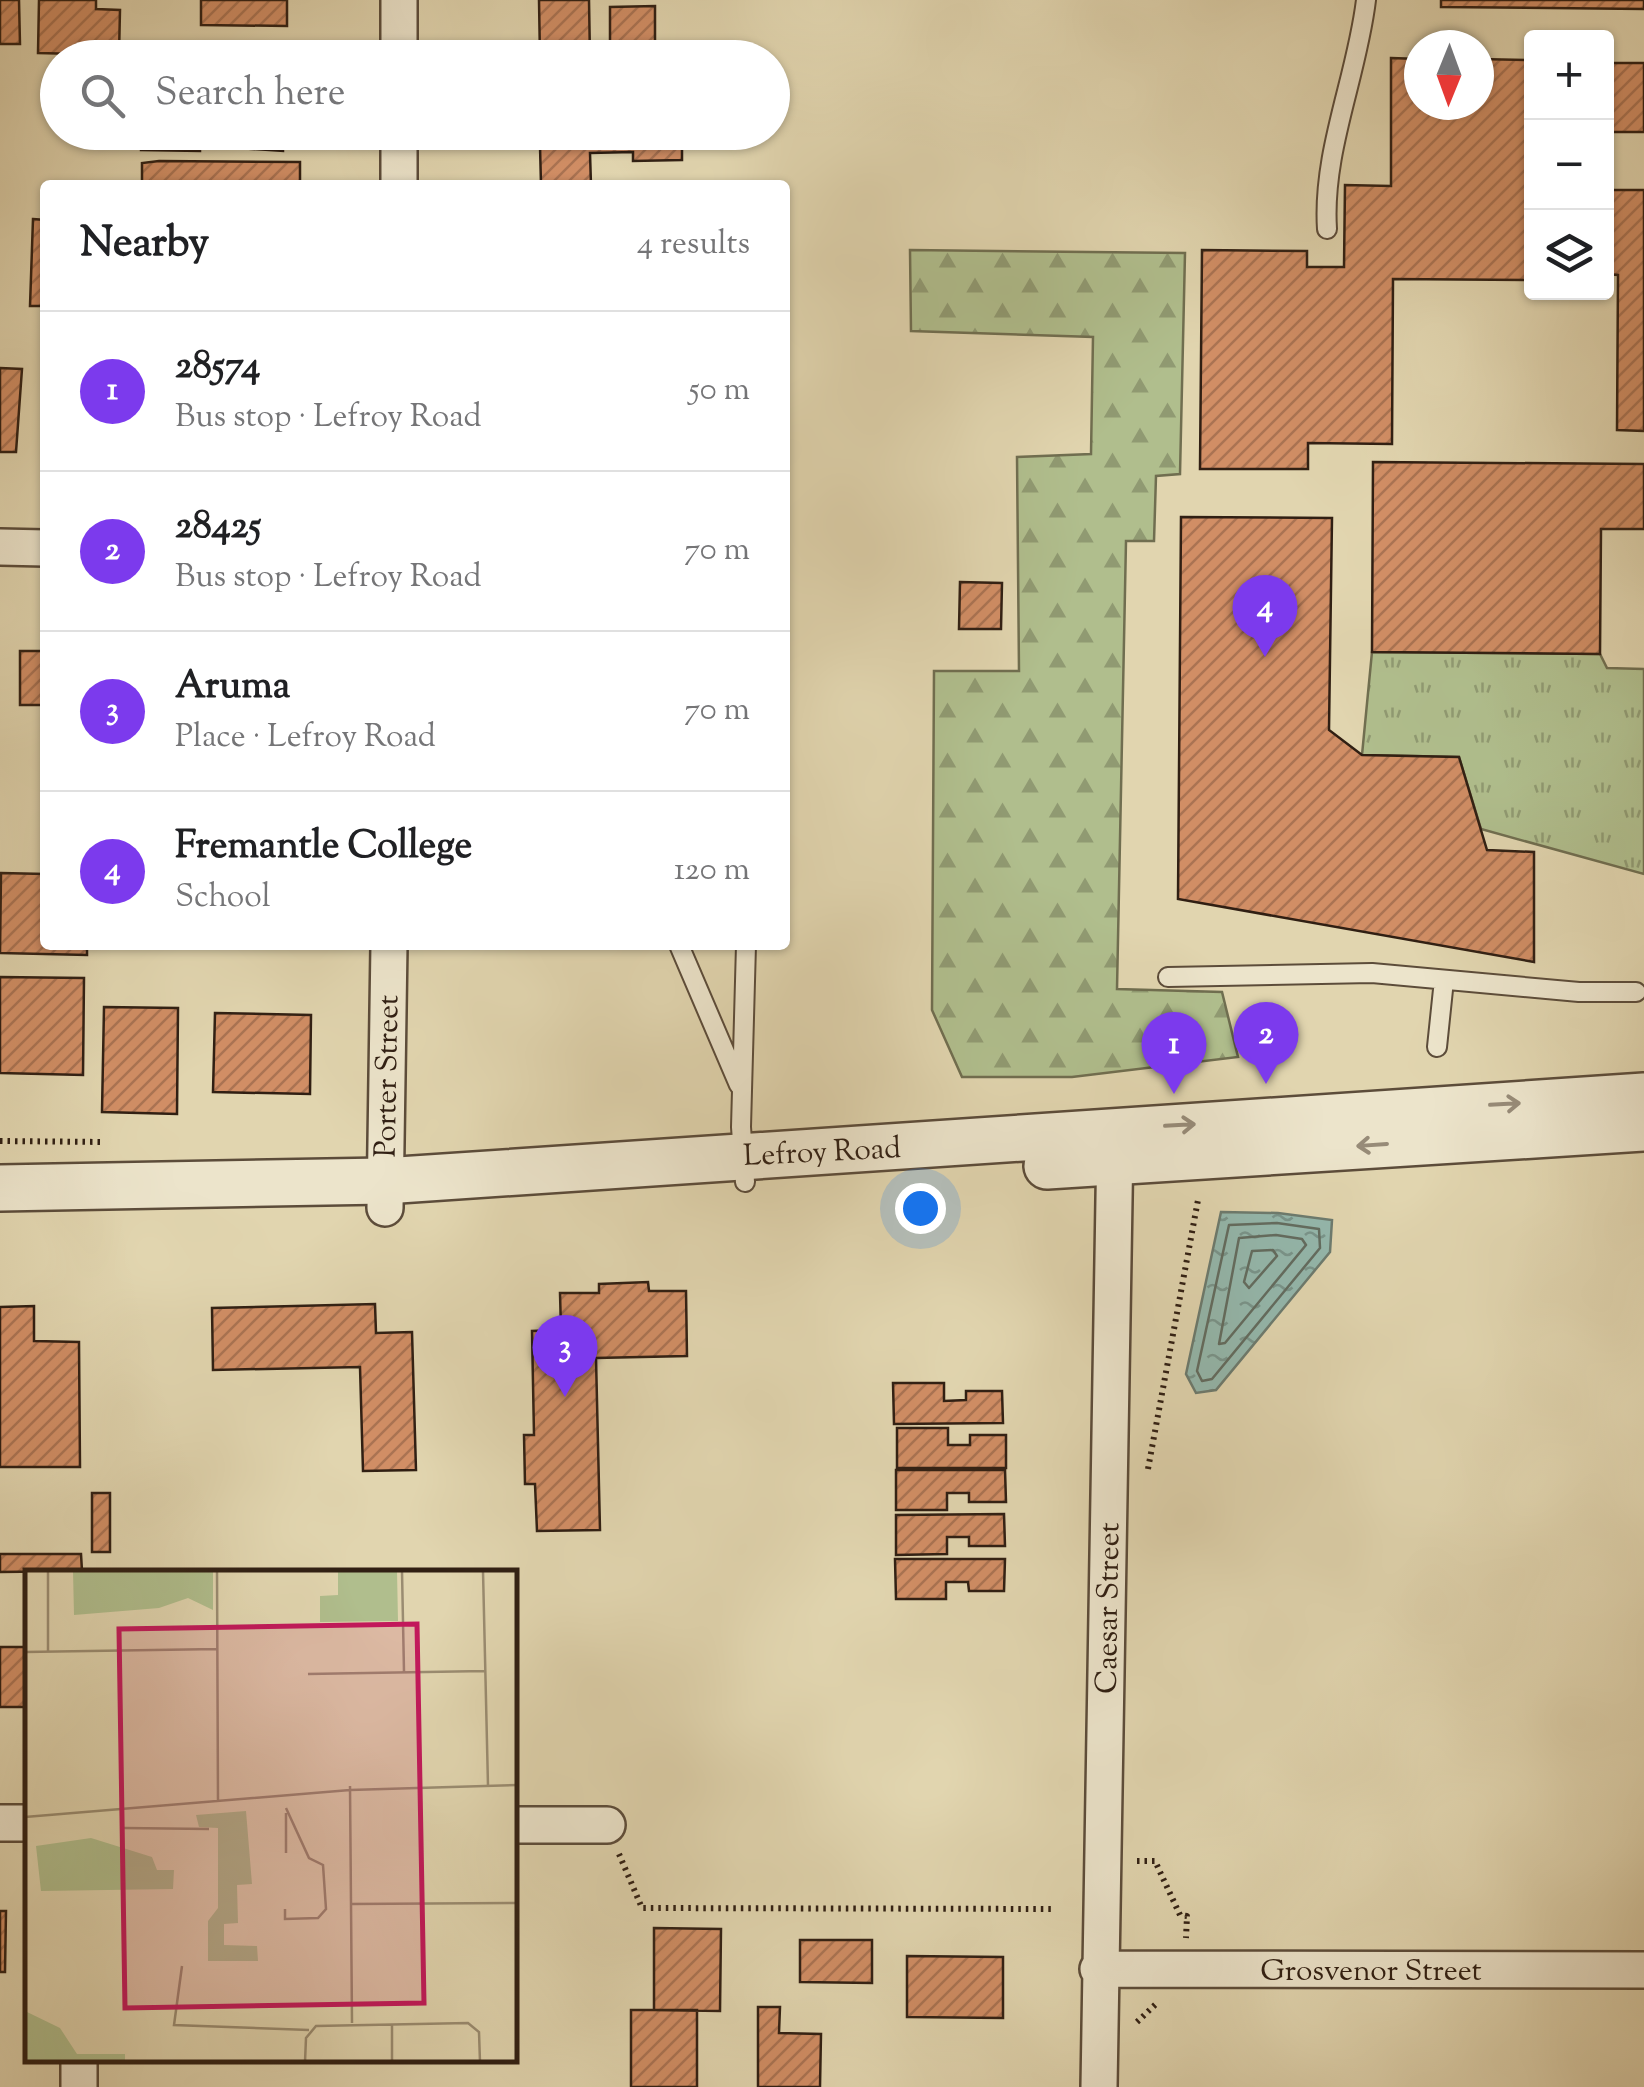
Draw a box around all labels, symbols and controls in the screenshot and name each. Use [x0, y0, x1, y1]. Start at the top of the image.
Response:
north arrow [1404, 30, 1494, 120]
map controls [1524, 30, 1614, 300]
button: + [1524, 30, 1614, 120]
search box [40, 40, 790, 150]
icon: search [75, 68, 130, 123]
text: Search here [155, 68, 346, 122]
button: − [1524, 120, 1614, 210]
button: layers [1524, 210, 1614, 300]
text: Nearby [80, 215, 209, 275]
text: 4 results [637, 222, 750, 268]
text: 28574 [175, 341, 260, 395]
text: 1 [107, 368, 118, 414]
text: 50 m [689, 368, 750, 414]
text: Bus stop · Lefroy Road [175, 395, 482, 441]
text: 28425 [175, 501, 261, 555]
text: 2 [105, 528, 120, 574]
text: 70 m [684, 528, 750, 574]
text: Bus stop · Lefroy Road [175, 555, 482, 601]
pin: 4 [1232, 574, 1298, 657]
text: Aruma [175, 661, 290, 715]
text: 3 [106, 688, 119, 734]
text: 70 m [684, 688, 750, 734]
text: Place · Lefroy Road [175, 715, 436, 761]
text: Fremantle College [175, 821, 472, 875]
text: 4 [104, 848, 121, 894]
text: 120 m [674, 848, 750, 894]
text: School [175, 875, 271, 921]
street label: Porter Street [366, 994, 411, 1158]
pin: 2 [1234, 1002, 1298, 1084]
pin: 1 [1142, 1012, 1206, 1094]
one-way arrow [1488, 1094, 1520, 1113]
one-way arrow [1164, 1115, 1196, 1134]
street label: Lefroy Road [742, 1128, 902, 1179]
one-way arrow [1356, 1135, 1389, 1154]
your location [895, 1183, 946, 1234]
pin: 3 [532, 1314, 598, 1397]
street label: Caesar Street [1087, 1522, 1132, 1694]
inset map [25, 1570, 518, 2062]
street label: Grosvenor Street [1260, 1951, 1482, 1994]

